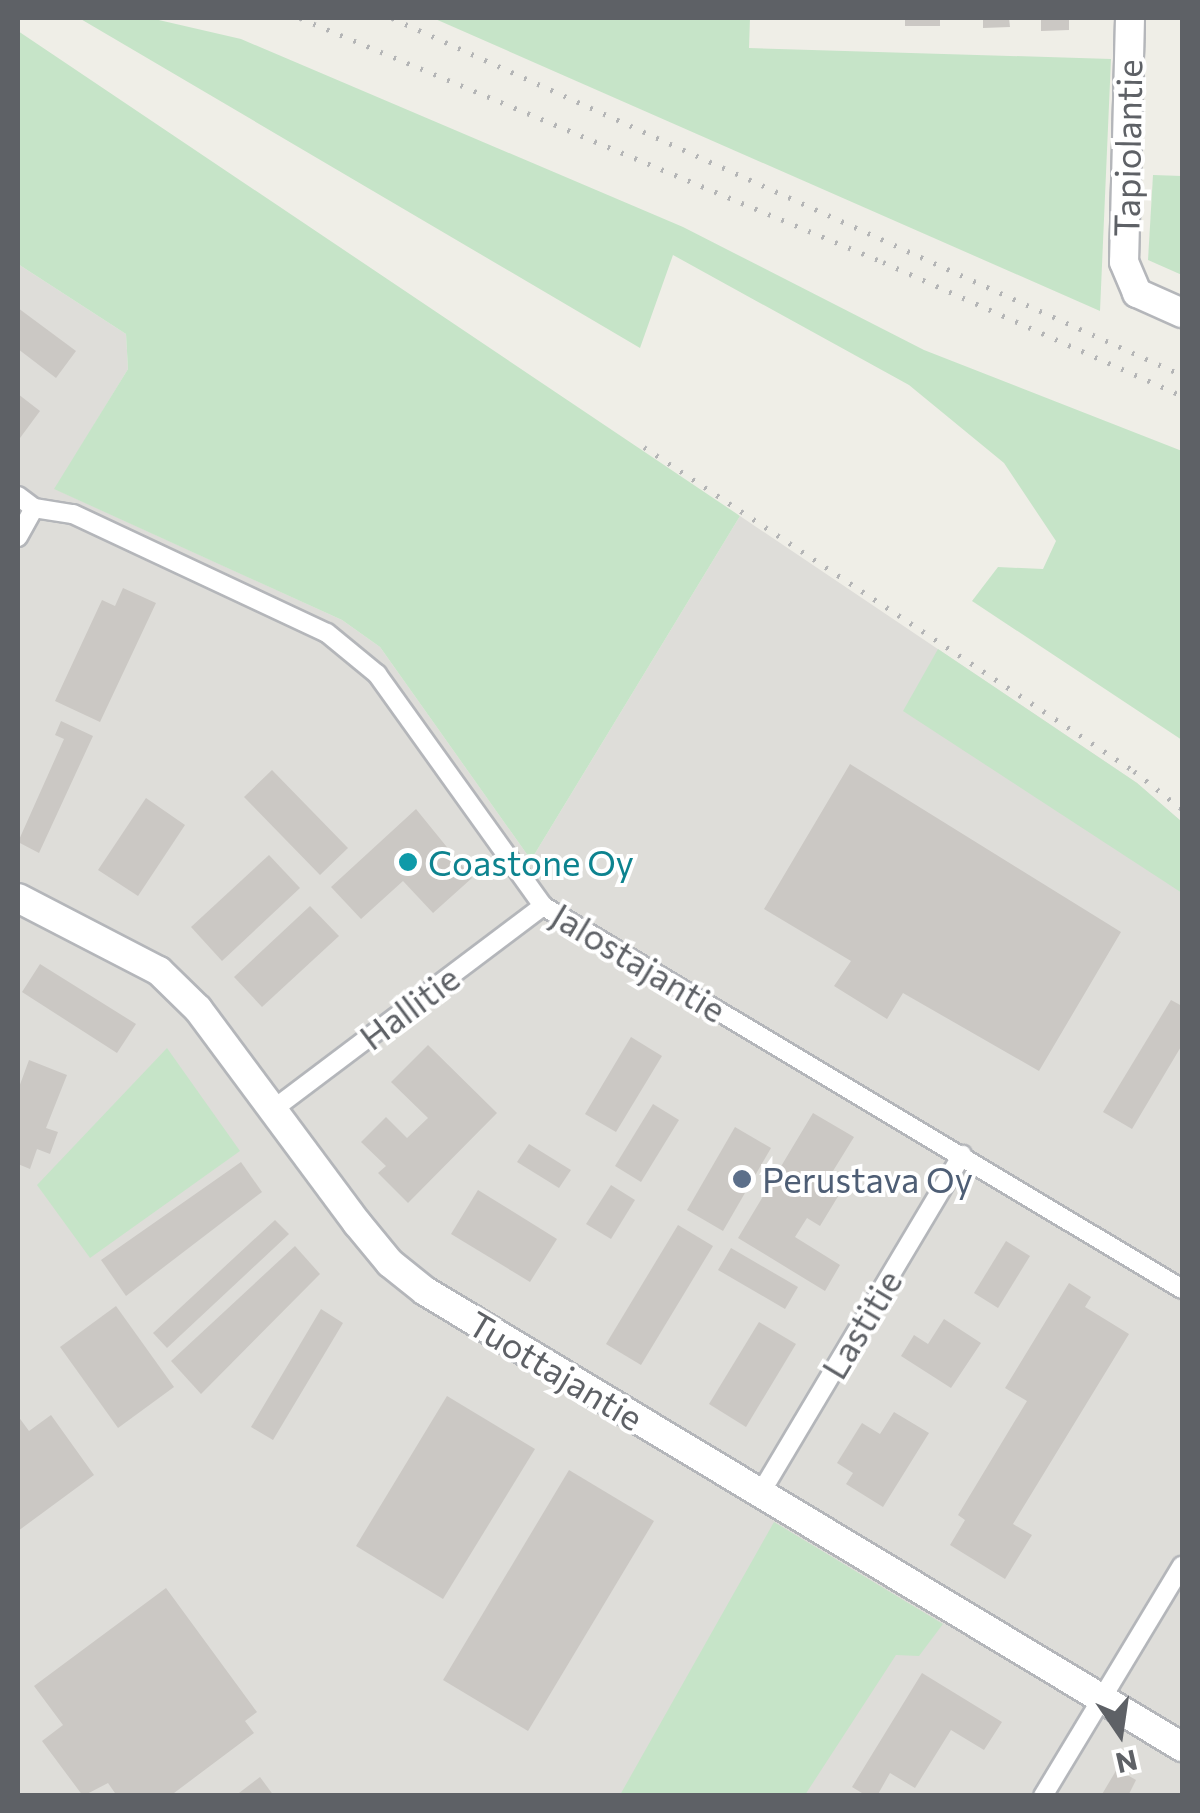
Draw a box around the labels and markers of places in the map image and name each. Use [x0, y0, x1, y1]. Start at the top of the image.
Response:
place label: Coastone Oy [428, 841, 634, 883]
marker: Coastone Oy [397, 851, 419, 873]
place label: Perustava Oy [762, 1158, 973, 1200]
marker: Perustava Oy [731, 1168, 753, 1190]

